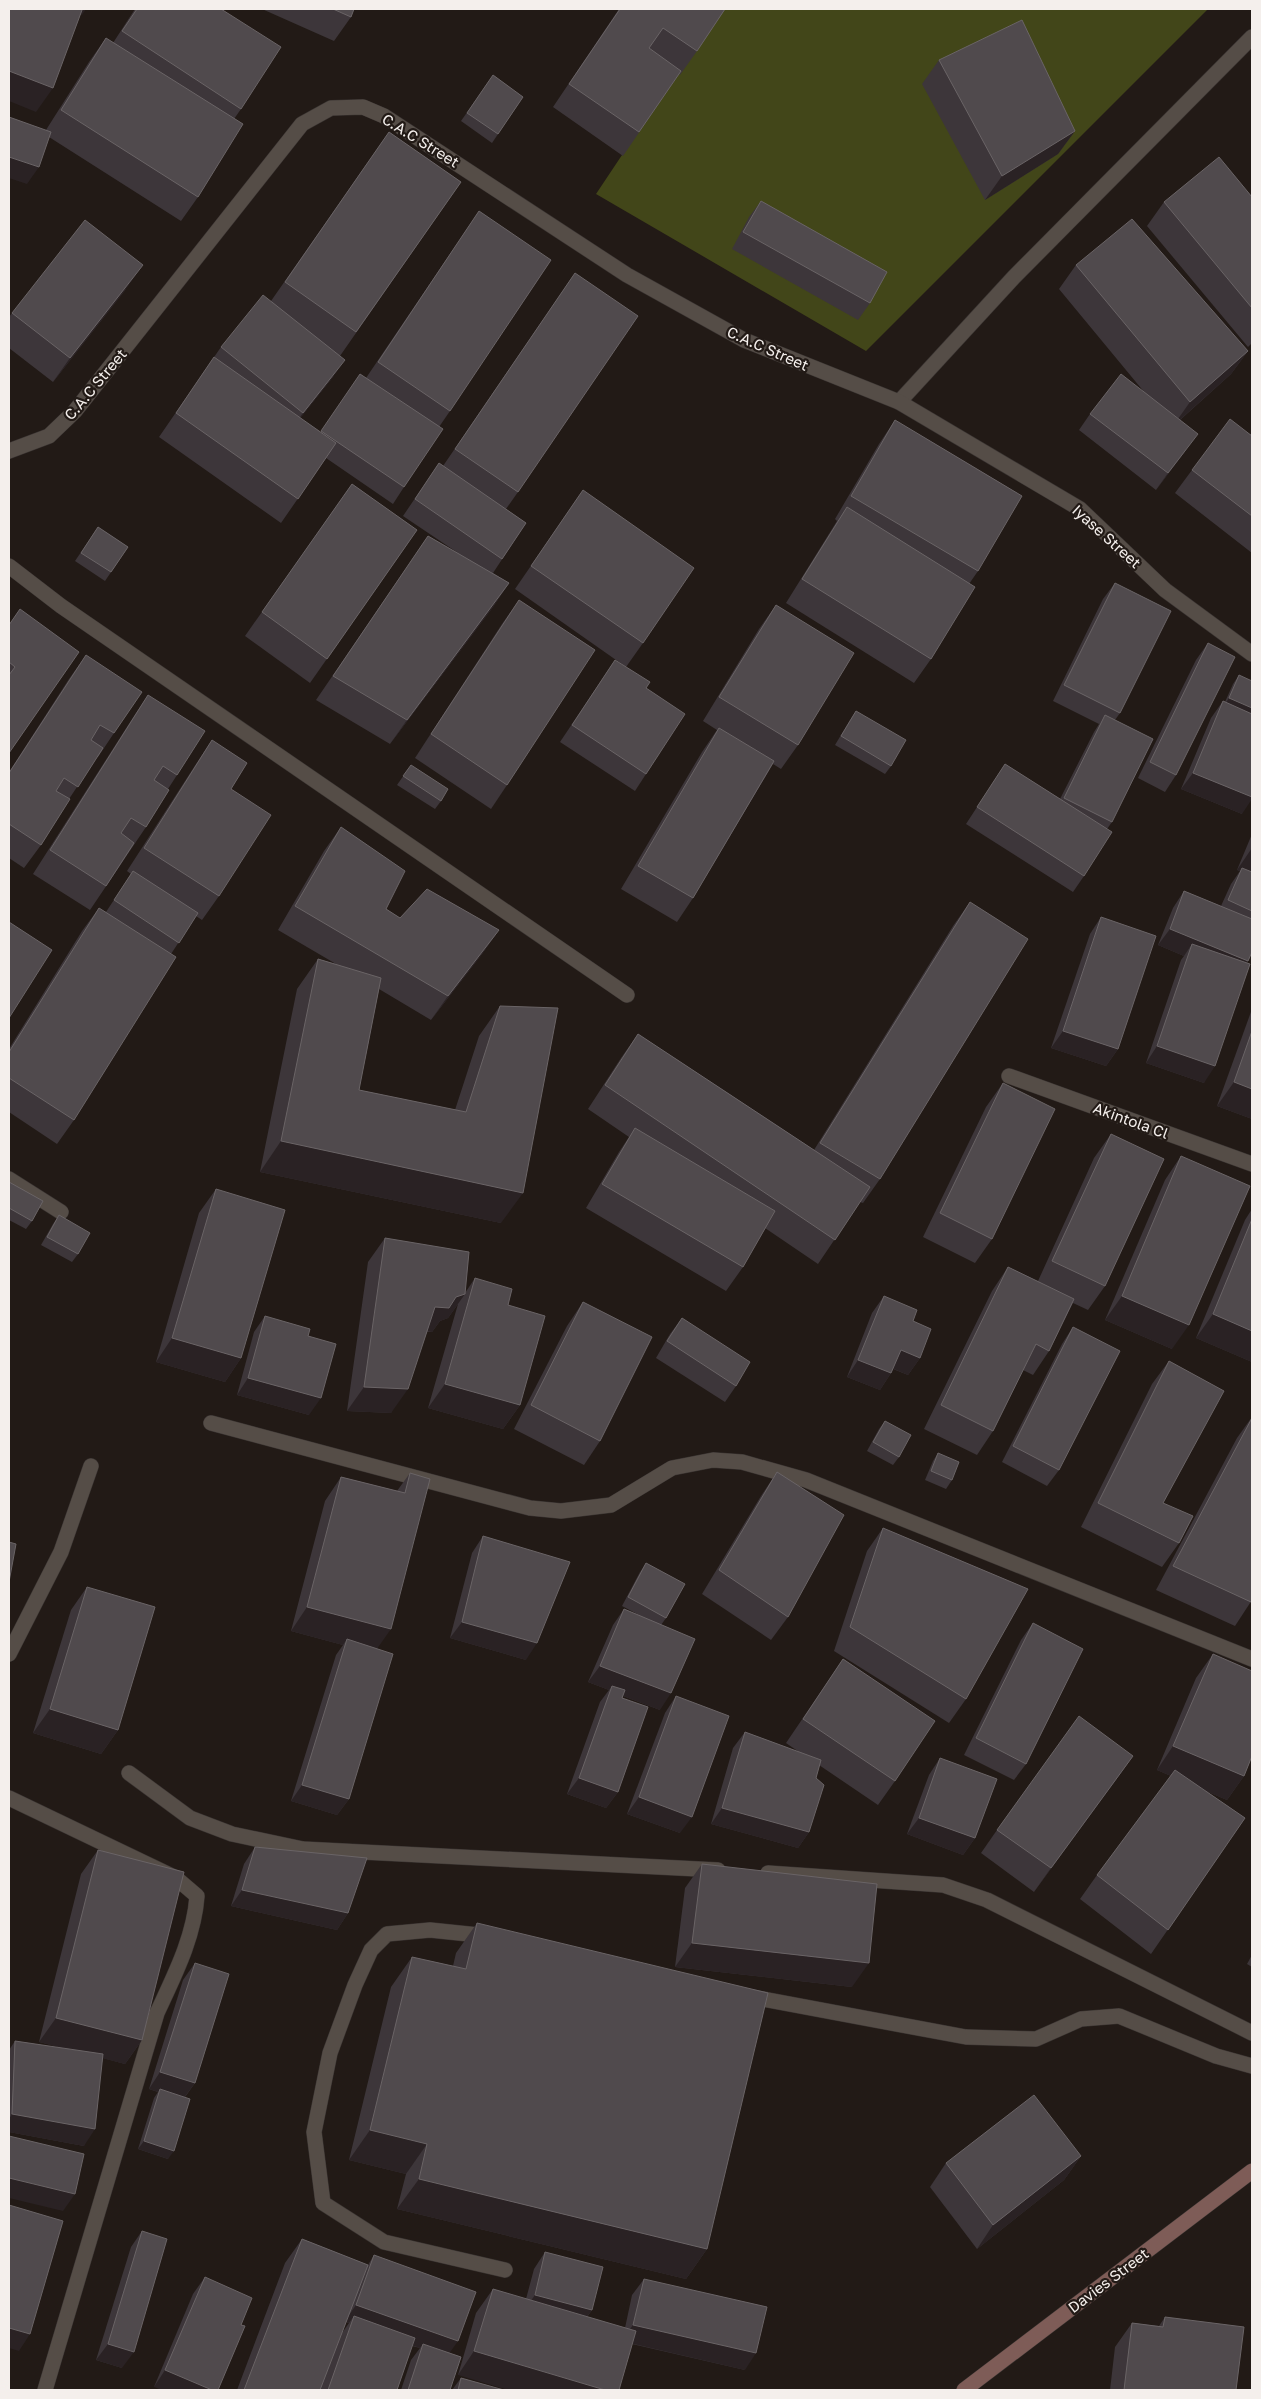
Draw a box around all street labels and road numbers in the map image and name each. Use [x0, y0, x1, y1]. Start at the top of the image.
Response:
street label: C.A.C Street [379, 109, 463, 171]
street label: C.A.C Street [724, 322, 812, 374]
street label: C.A.C Street [60, 345, 130, 423]
street label: Iyase Street [1069, 501, 1145, 571]
street label: Akintola Cl [1091, 1098, 1171, 1142]
street label: Davies Street [1064, 2244, 1152, 2316]

